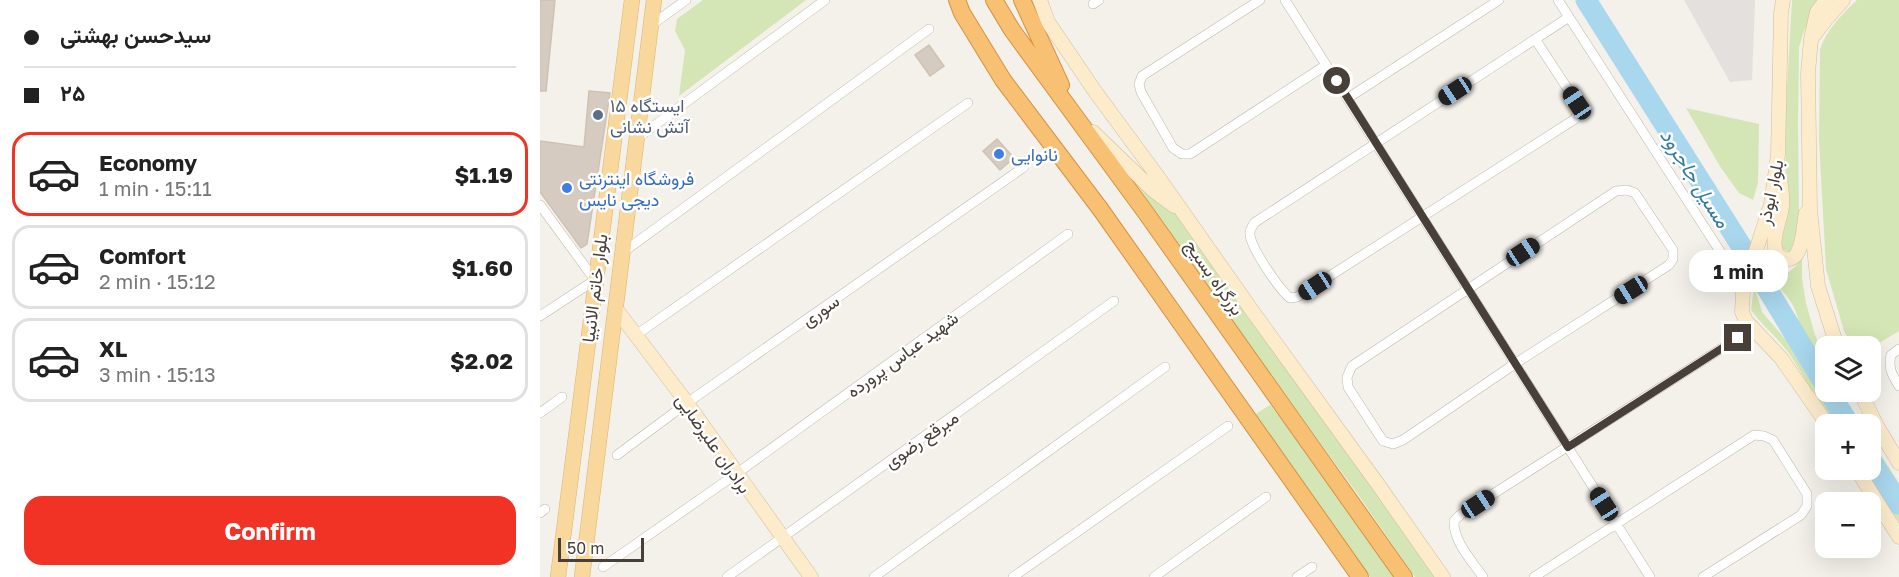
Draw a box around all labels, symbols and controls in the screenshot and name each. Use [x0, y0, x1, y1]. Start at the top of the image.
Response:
text: سیدحسن بهشتی [60, 21, 211, 48]
route start [1323, 67, 1350, 94]
car [1435, 74, 1475, 108]
text: ۲۵ [60, 79, 85, 106]
car [1559, 83, 1595, 123]
place label: ایستگاه ۱۵ آتش نشانی [610, 94, 691, 138]
marker: ایستگاه ۱۵ آتش نشانی [591, 108, 605, 122]
water label: مسیل جاجرود [1655, 124, 1736, 233]
place label: نانوایی [1011, 143, 1058, 166]
icon: car [27, 147, 81, 201]
marker: نانوایی [992, 147, 1006, 161]
text: Economy [99, 149, 197, 176]
street label: بلوار ابوذر [1752, 157, 1789, 228]
text: $1.19 [455, 161, 513, 188]
place label: فروشگاه اینترنتی دیجی نایس [579, 167, 694, 211]
text: 1 min · 15:11 [99, 176, 212, 200]
marker: فروشگاه اینترنتی دیجی نایس [560, 181, 574, 195]
street label: بلوار خاتم الانبیا [576, 233, 614, 344]
street label: بزرگراه بسیج [1179, 235, 1249, 320]
car [1503, 235, 1543, 269]
icon: car [27, 240, 81, 294]
text: Comfort [99, 242, 186, 269]
callout: 1 min [1688, 251, 1788, 293]
text: $1.60 [452, 254, 513, 281]
text: 1 min [1713, 259, 1764, 283]
text: 2 min · 15:12 [99, 269, 216, 293]
car [1295, 269, 1335, 303]
car [1611, 273, 1651, 307]
street label: سوری [797, 289, 844, 332]
street label: شهید عباس پرورده [842, 306, 963, 403]
route end [1724, 324, 1751, 351]
icon: car [27, 333, 81, 387]
text: XL [99, 335, 127, 362]
map controls [1815, 336, 1881, 558]
button: layers [1815, 336, 1881, 402]
text: $2.02 [450, 347, 513, 374]
text: 3 min · 15:13 [99, 362, 216, 386]
street label: برادران علیرضایی [671, 389, 757, 498]
street label: مبرقع رضوی [880, 405, 964, 474]
button: + [1815, 414, 1881, 480]
car [1587, 484, 1621, 524]
car [1458, 487, 1498, 521]
button: − [1815, 492, 1881, 558]
button: Confirm [24, 496, 516, 565]
scale bar [558, 535, 644, 562]
text: 50 m [567, 538, 604, 558]

